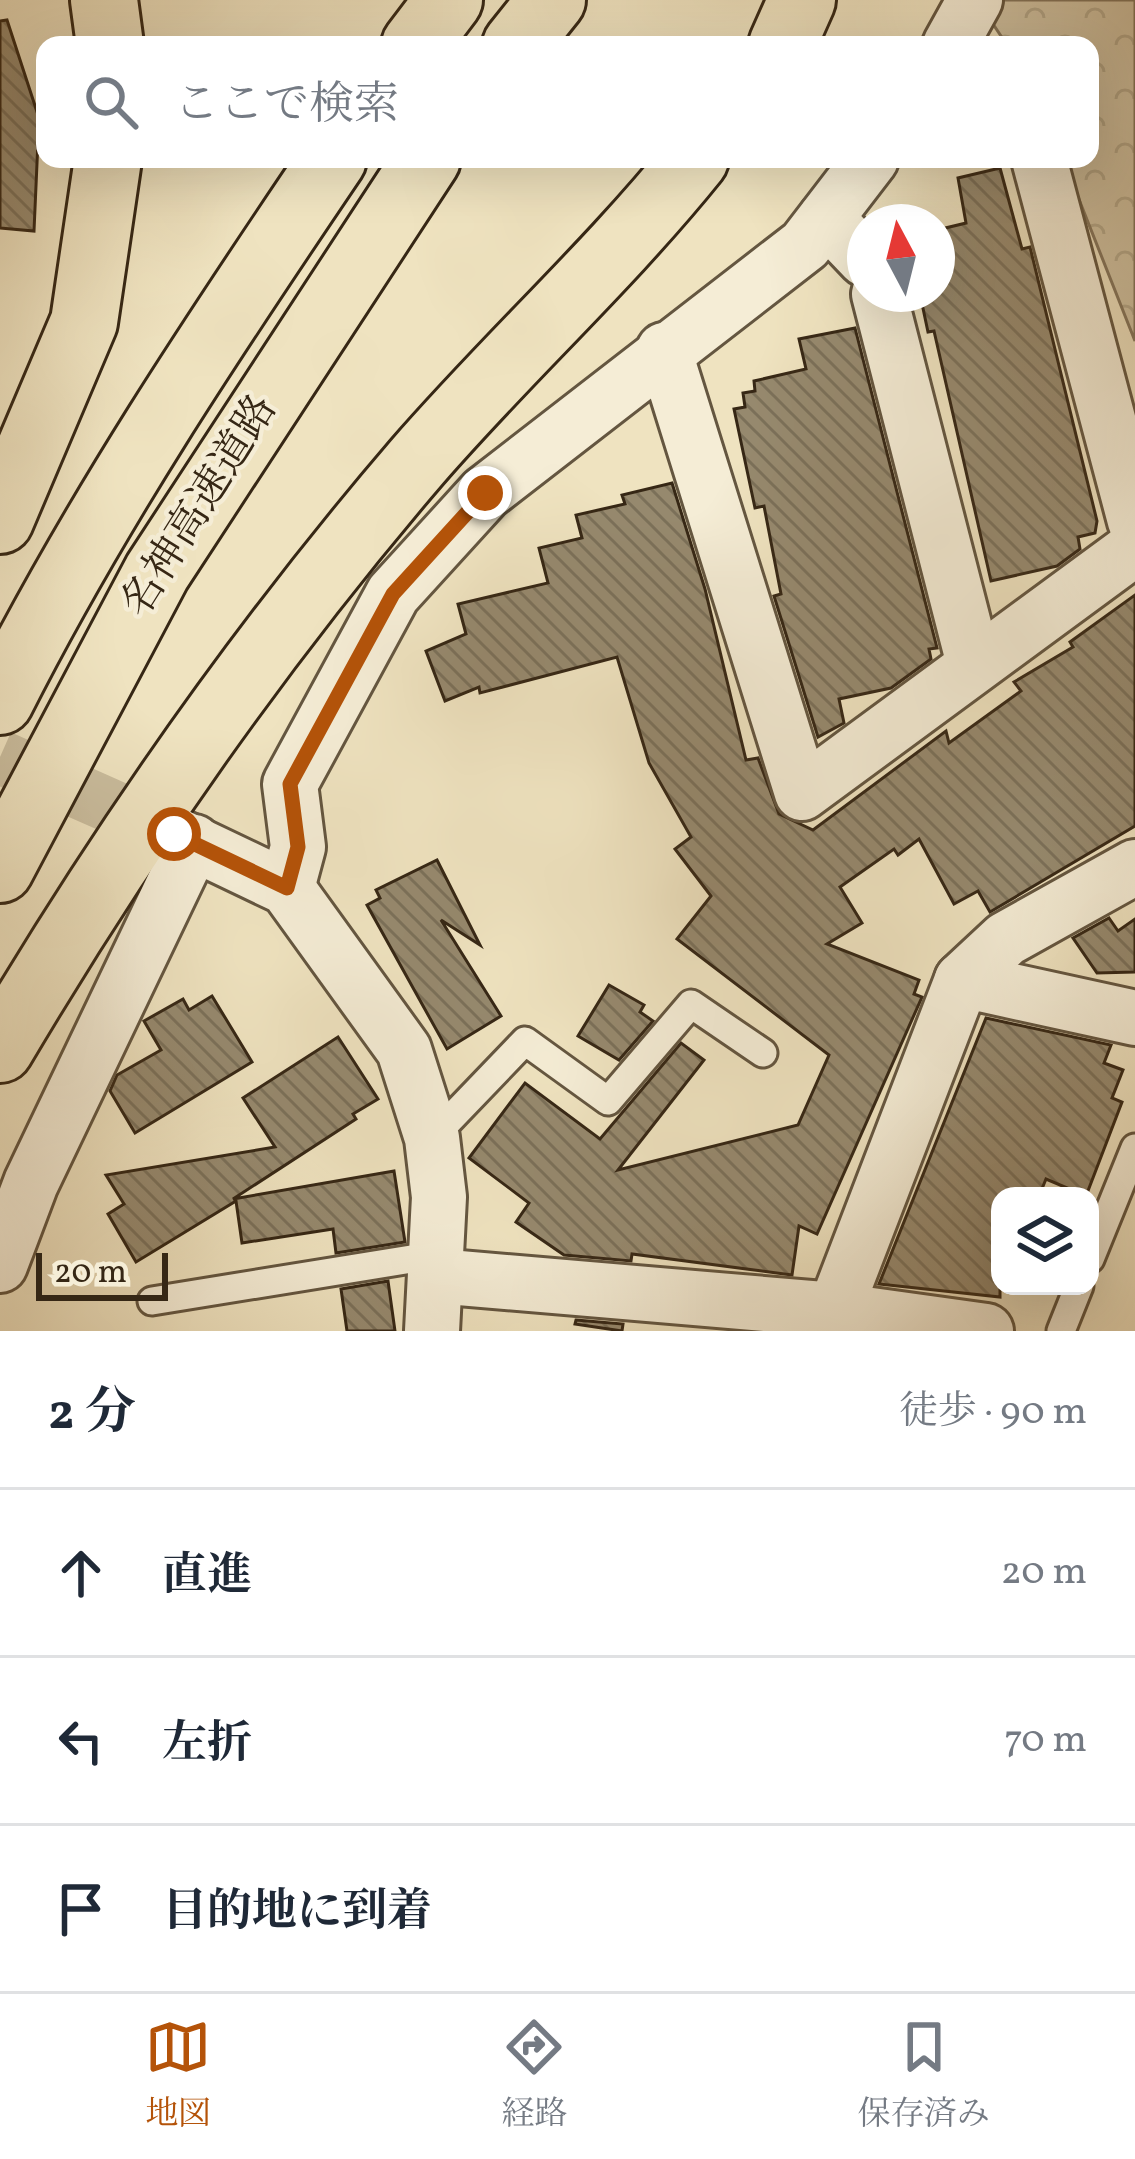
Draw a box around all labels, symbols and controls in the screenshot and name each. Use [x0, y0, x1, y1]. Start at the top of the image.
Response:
search box [36, 36, 1099, 168]
icon: search [78, 69, 144, 135]
text: ここで検索 [174, 75, 399, 138]
north arrow [847, 204, 955, 312]
street label: 名神高速道路 [109, 385, 293, 629]
route end [458, 466, 512, 520]
route start [147, 807, 201, 861]
map controls [991, 1187, 1099, 1295]
button: layers [991, 1187, 1099, 1295]
scale bar [36, 1247, 168, 1300]
text: 20 m [54, 1251, 127, 1297]
text: 2 分 [48, 1379, 136, 1450]
text: 徒歩 · 90 m [899, 1386, 1087, 1440]
icon: ahead [48, 1540, 114, 1606]
text: 直進 [162, 1546, 252, 1609]
text: 20 m [1001, 1546, 1087, 1600]
icon: left [48, 1708, 114, 1774]
text: 左折 [162, 1714, 252, 1777]
text: 70 m [1004, 1714, 1087, 1768]
icon: arrive [48, 1876, 114, 1942]
text: 目的地に到着 [162, 1882, 432, 1945]
tab: 地図 [145, 2014, 211, 2139]
tab: 経路 [501, 2014, 567, 2139]
tab: 保存済み [858, 2014, 990, 2139]

